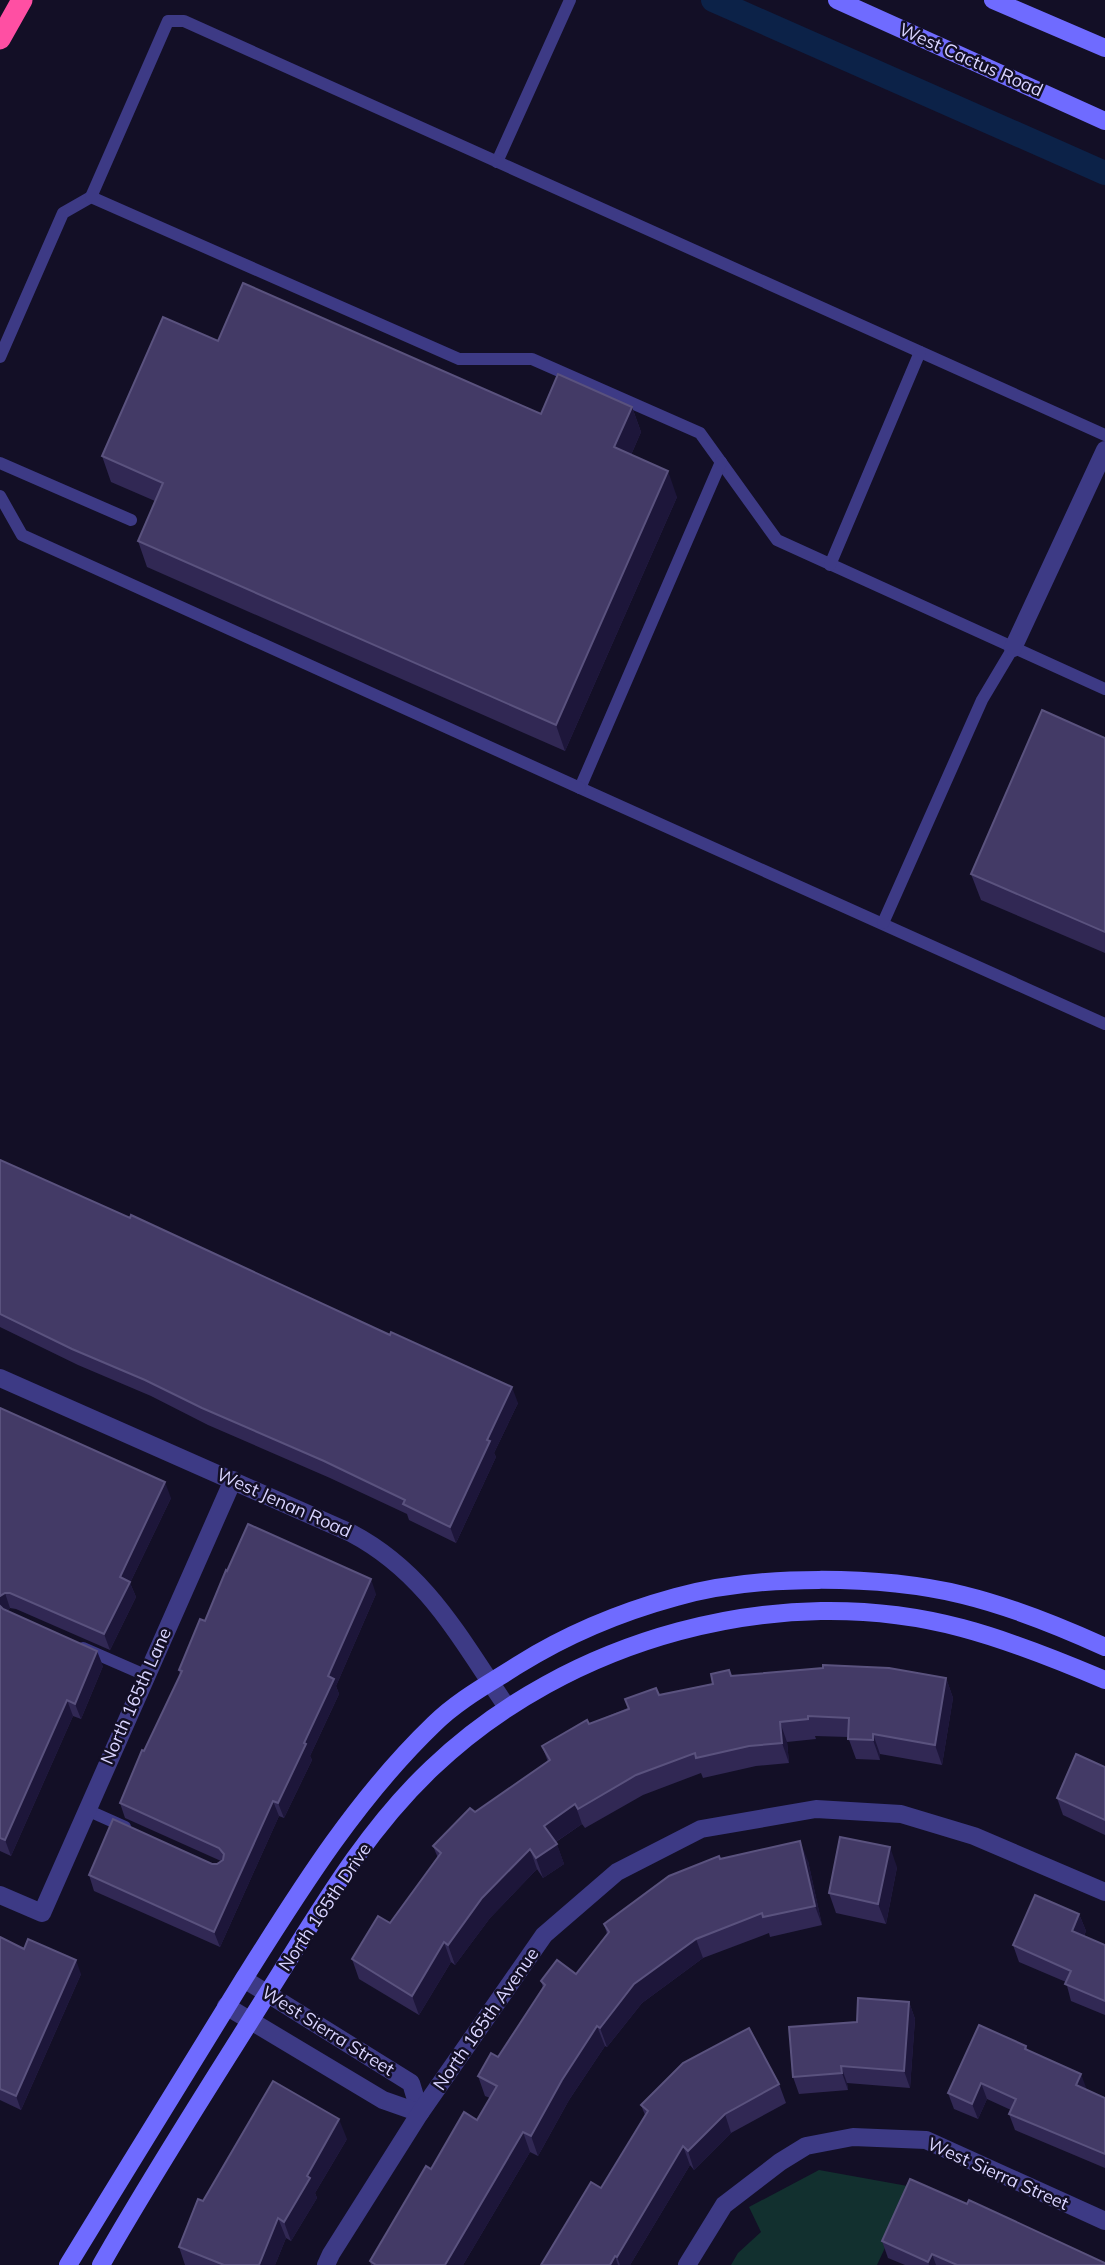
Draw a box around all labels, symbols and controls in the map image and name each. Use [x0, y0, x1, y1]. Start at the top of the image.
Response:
street label: West Cactus Road [896, 18, 1047, 102]
street label: West Jenan Road [213, 1463, 355, 1543]
street label: North 165th Lane [95, 1624, 176, 1768]
street label: North 165th Drive [273, 1838, 376, 1975]
street label: North 165th Avenue [428, 1943, 543, 2095]
street label: West Sierra Street [258, 1981, 399, 2081]
street label: West Sierra Street [924, 2132, 1072, 2215]

